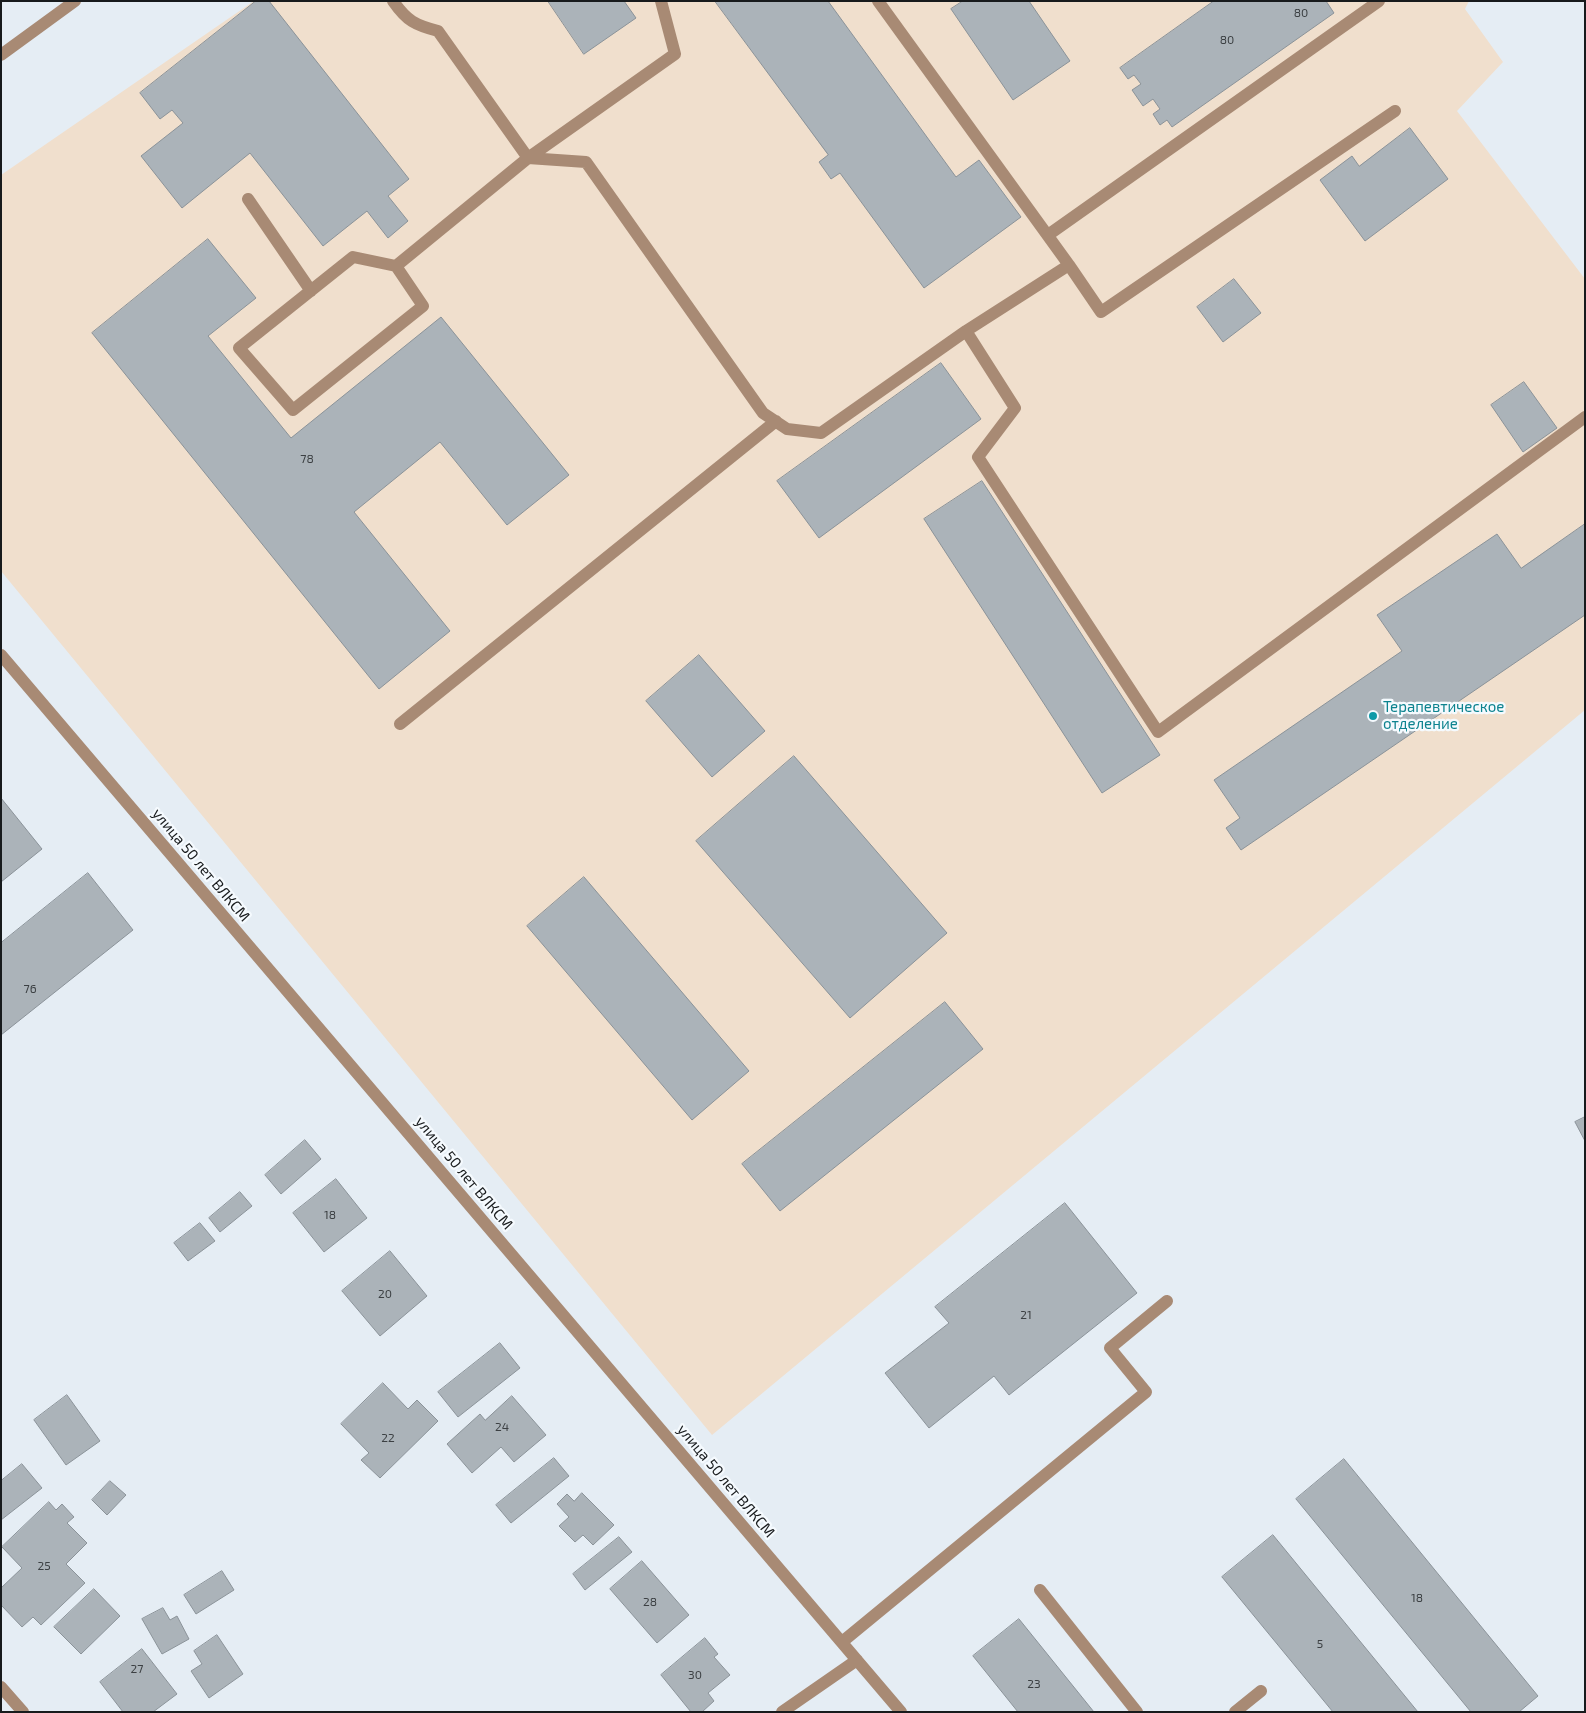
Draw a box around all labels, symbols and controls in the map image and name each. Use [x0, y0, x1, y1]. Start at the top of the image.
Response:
house number: 80 [1294, 6, 1308, 20]
house number: 80 [1220, 33, 1234, 47]
house number: 78 [300, 452, 314, 466]
place label: Терапевтическое отделение [1383, 698, 1504, 733]
marker: Терапевтическое отделение [1367, 710, 1379, 722]
street label: улица 50 лет ВЛКСМ [148, 805, 254, 925]
house number: 76 [23, 982, 37, 996]
street label: улица 50 лет ВЛКСМ [411, 1113, 517, 1233]
house number: 18 [324, 1208, 336, 1222]
house number: 20 [378, 1287, 392, 1301]
house number: 21 [1020, 1308, 1032, 1322]
house number: 24 [495, 1420, 509, 1434]
street label: улица 50 лет ВЛКСМ [673, 1421, 779, 1541]
house number: 22 [381, 1431, 395, 1445]
house number: 25 [37, 1559, 51, 1573]
house number: 18 [1411, 1591, 1423, 1605]
house number: 28 [643, 1595, 657, 1609]
house number: 5 [1317, 1637, 1323, 1651]
house number: 27 [131, 1662, 143, 1676]
house number: 30 [688, 1668, 702, 1682]
house number: 23 [1027, 1677, 1041, 1691]

